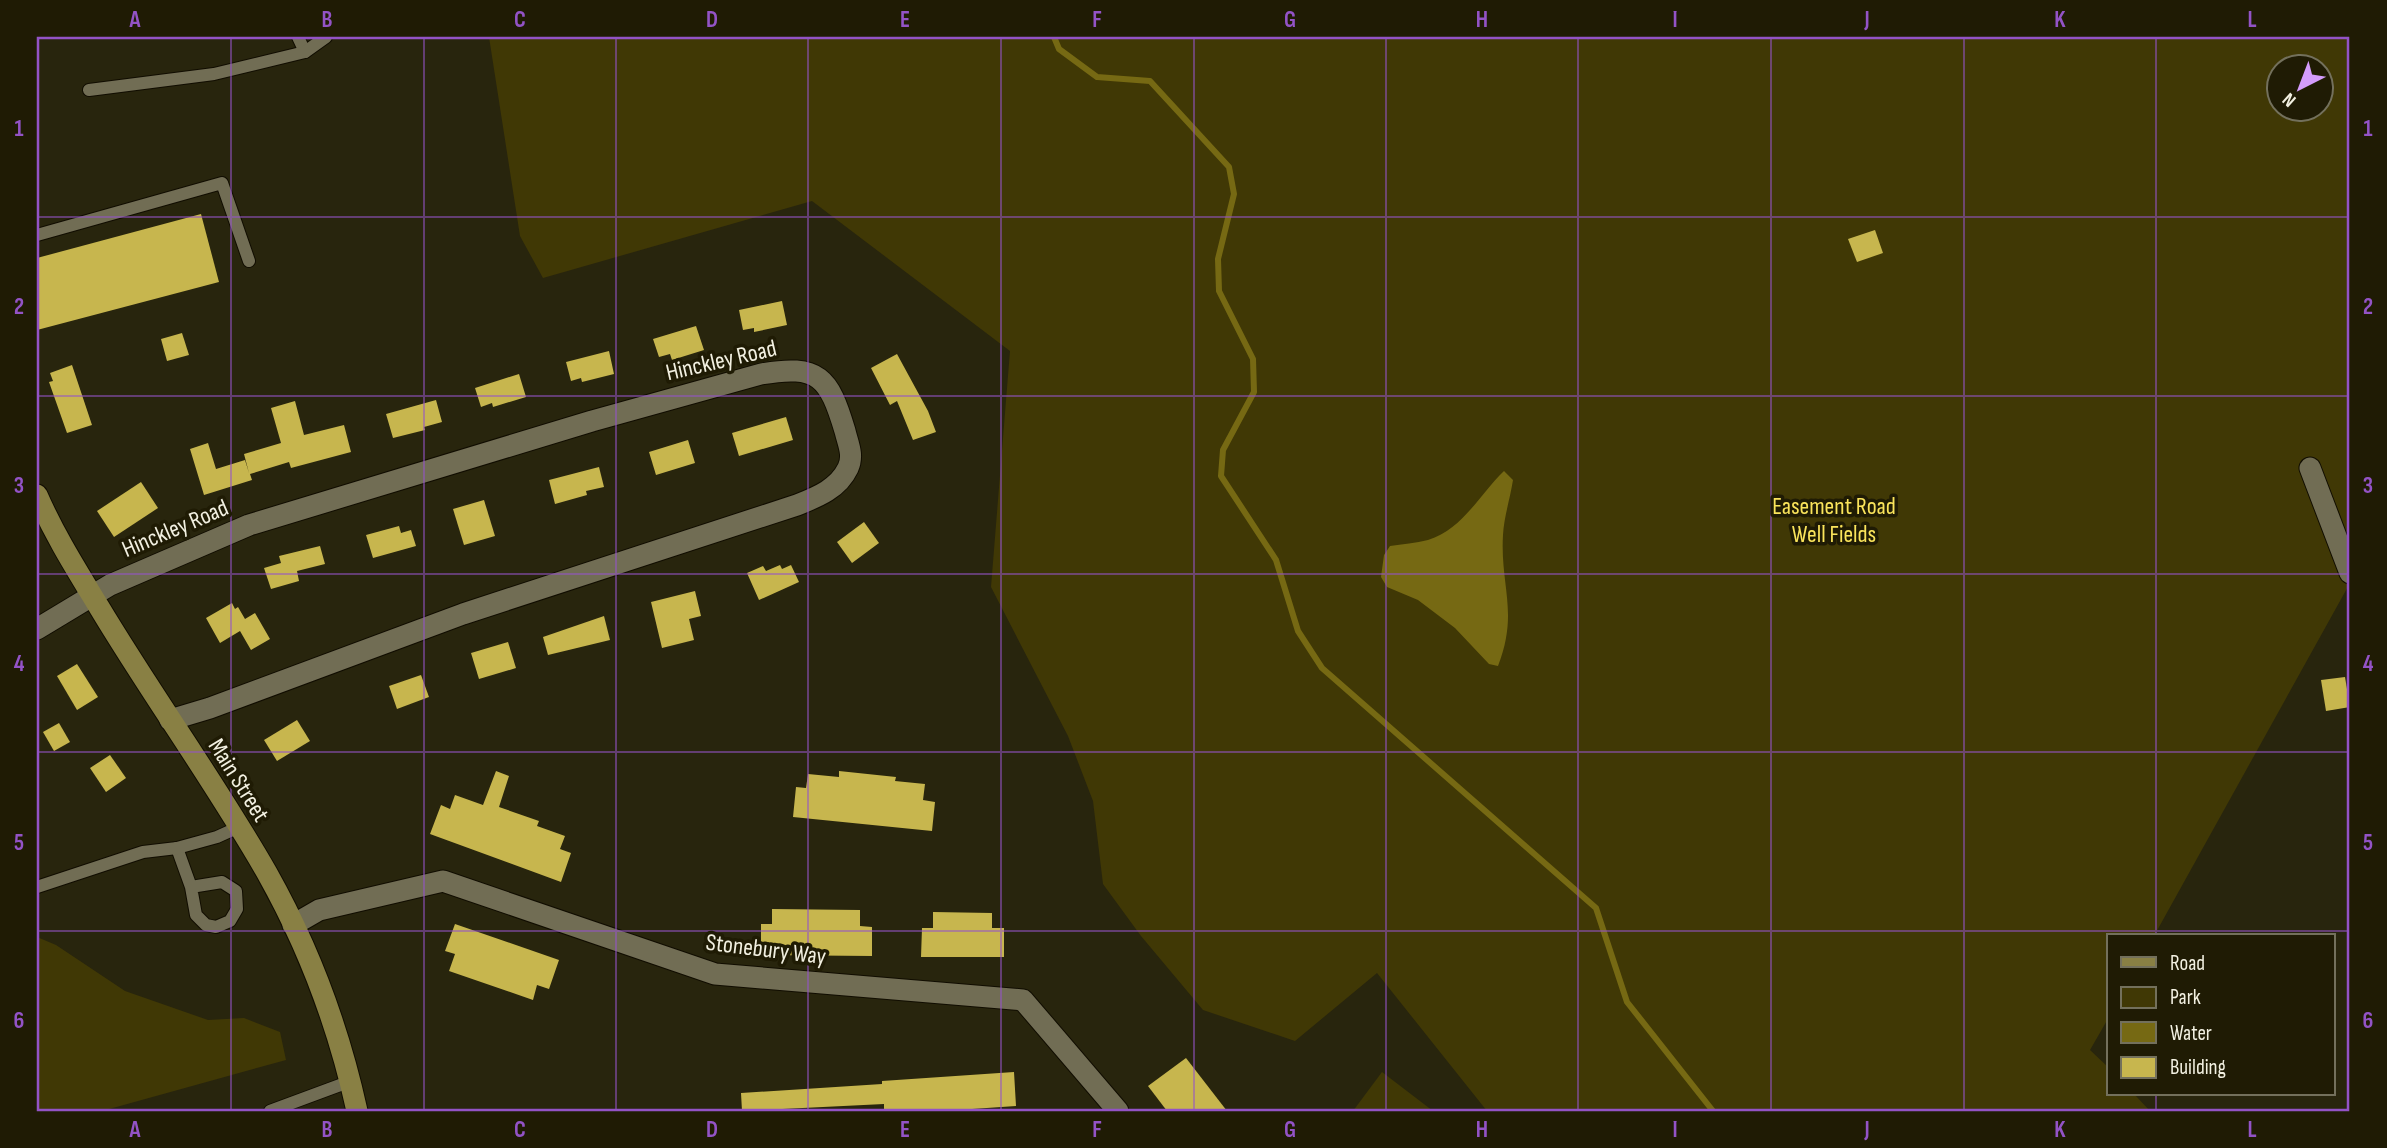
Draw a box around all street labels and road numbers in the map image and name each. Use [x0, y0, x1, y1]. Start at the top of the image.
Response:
street label: Hinckley Road [663, 334, 779, 387]
street label: Hinckley Road [118, 493, 233, 564]
street label: Main Street [202, 733, 275, 827]
street label: Stonebury Way [704, 928, 828, 971]

